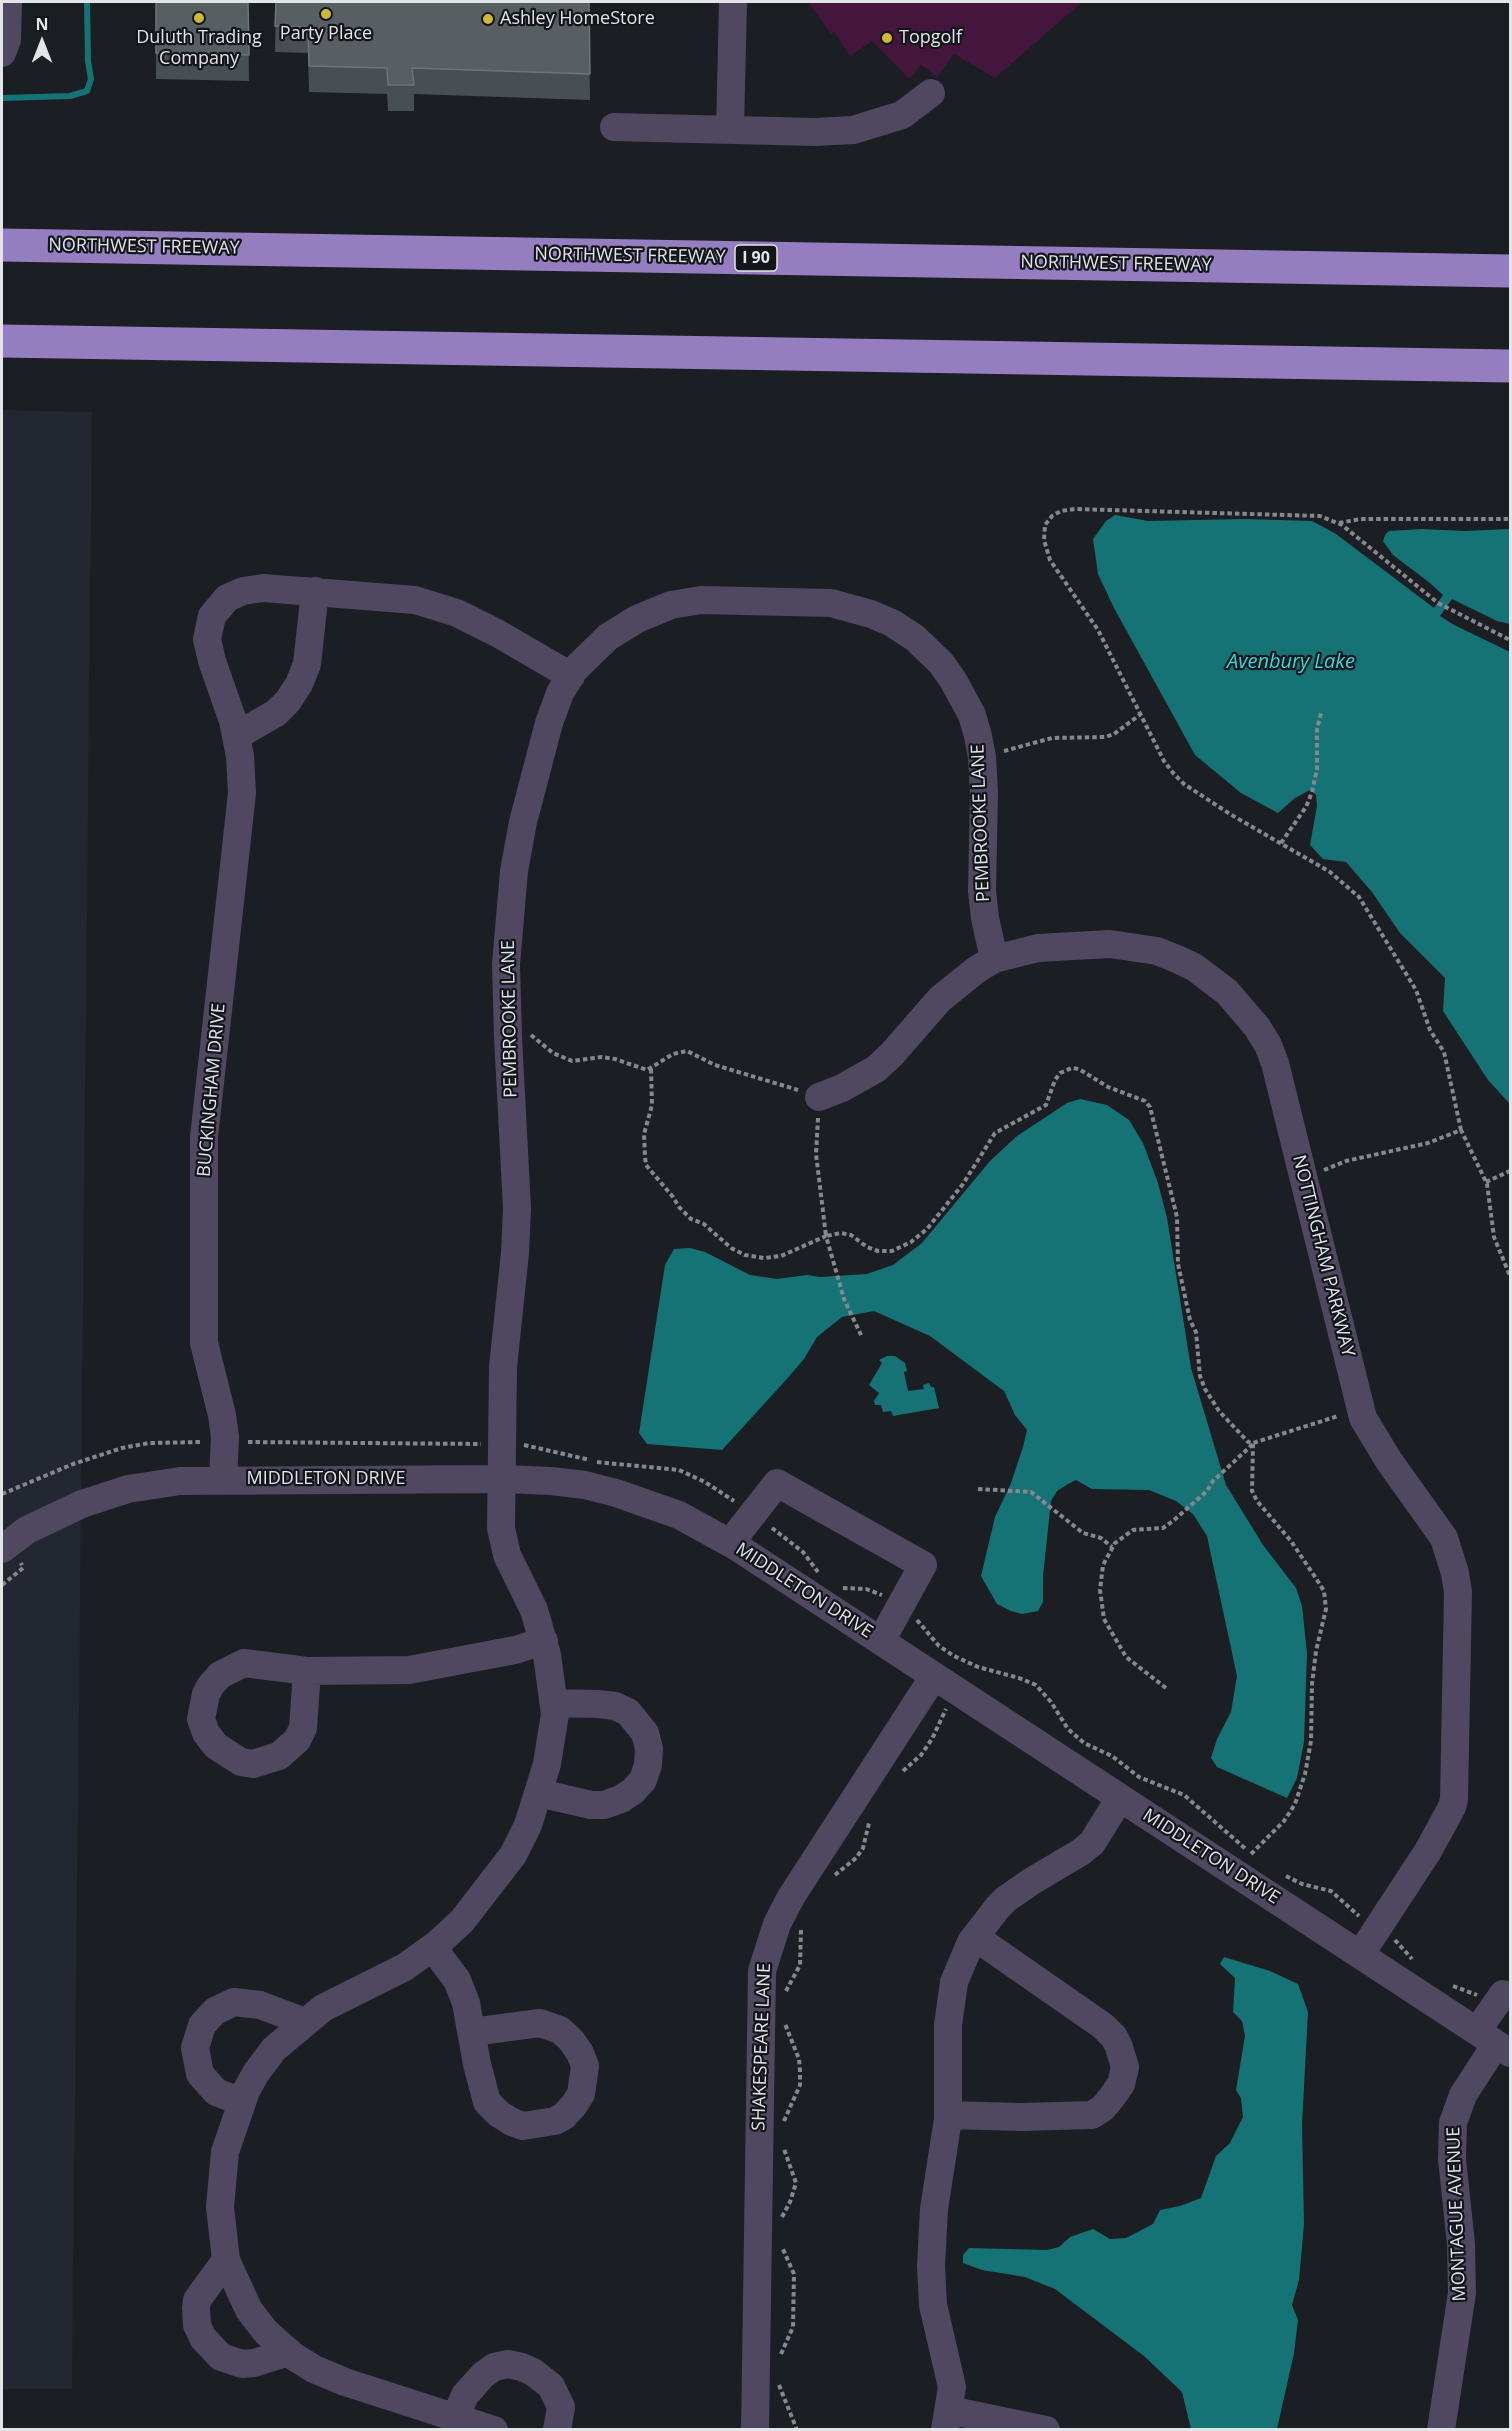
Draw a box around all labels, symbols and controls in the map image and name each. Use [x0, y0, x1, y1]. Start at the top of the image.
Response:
marker: Party Place [319, 7, 333, 21]
place label: Ashley HomeStore [500, 8, 655, 30]
marker: Duluth Trading Company [192, 11, 206, 25]
north arrow [12, 12, 72, 72]
marker: Ashley HomeStore [481, 12, 495, 26]
text: N [35, 13, 49, 35]
place label: Party Place [280, 23, 372, 45]
place label: Duluth Trading Company [136, 27, 262, 70]
place label: Topgolf [899, 27, 962, 49]
marker: Topgolf [880, 31, 894, 45]
street label: NORTHWEST FREEWAY [48, 235, 240, 259]
street label: NORTHWEST FREEWAY [534, 244, 726, 268]
road number: I 90 [735, 245, 777, 271]
street label: NORTHWEST FREEWAY [1020, 252, 1212, 276]
water label: Avenbury Lake [1227, 650, 1355, 674]
street label: PEMBROOKE LANE [967, 744, 995, 902]
street label: PEMBROOKE LANE [498, 940, 522, 1098]
street label: BUCKINGHAM DRIVE [194, 1002, 230, 1178]
street label: NOTTINGHAM PARKWAY [1287, 1153, 1359, 1359]
street label: MIDDLETON DRIVE [247, 1468, 405, 1490]
street label: MIDDLETON DRIVE [732, 1539, 876, 1643]
street label: MIDDLETON DRIVE [1139, 1805, 1283, 1909]
street label: SHAKESPEARE LANE [748, 1963, 776, 2131]
street label: MONTAGUE AVENUE [1443, 2126, 1471, 2302]

